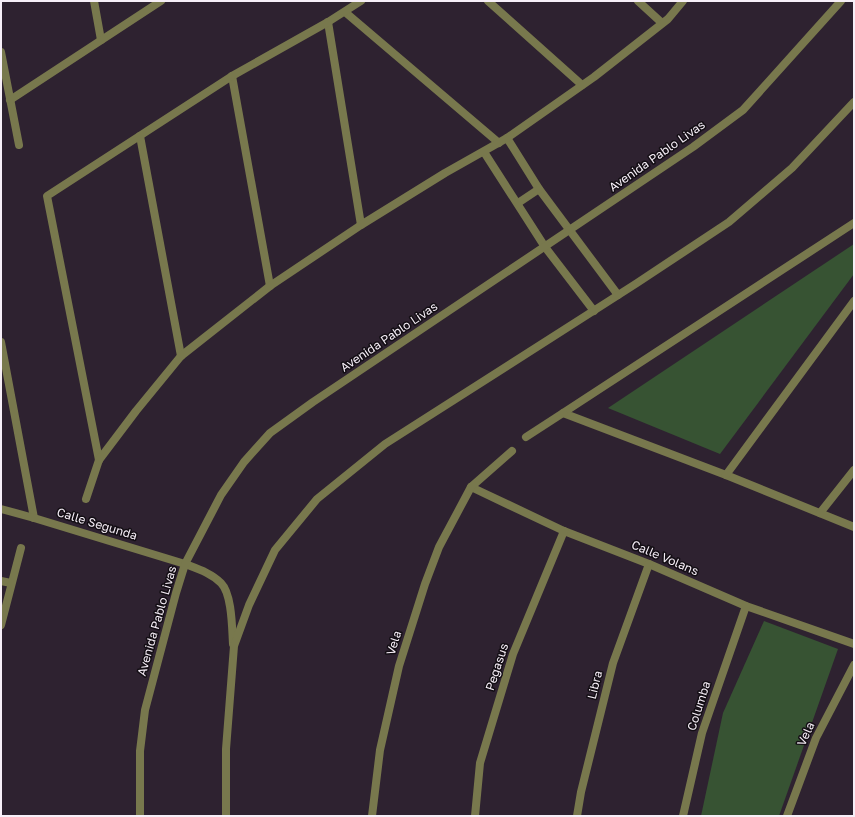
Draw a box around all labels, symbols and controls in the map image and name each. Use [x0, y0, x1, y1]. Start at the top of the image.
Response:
street label: Avenida Pablo Livas [606, 117, 708, 194]
street label: Avenida Pablo Livas [337, 299, 440, 375]
street label: Calle Segunda [55, 504, 139, 543]
street label: Calle Volans [629, 537, 701, 578]
street label: Avenida Pablo Livas [134, 564, 179, 678]
street label: Vela [383, 629, 404, 657]
street label: Pegasus [482, 641, 511, 692]
street label: Libra [584, 669, 605, 701]
street label: Columba [683, 679, 714, 733]
street label: Vela [794, 719, 817, 748]

